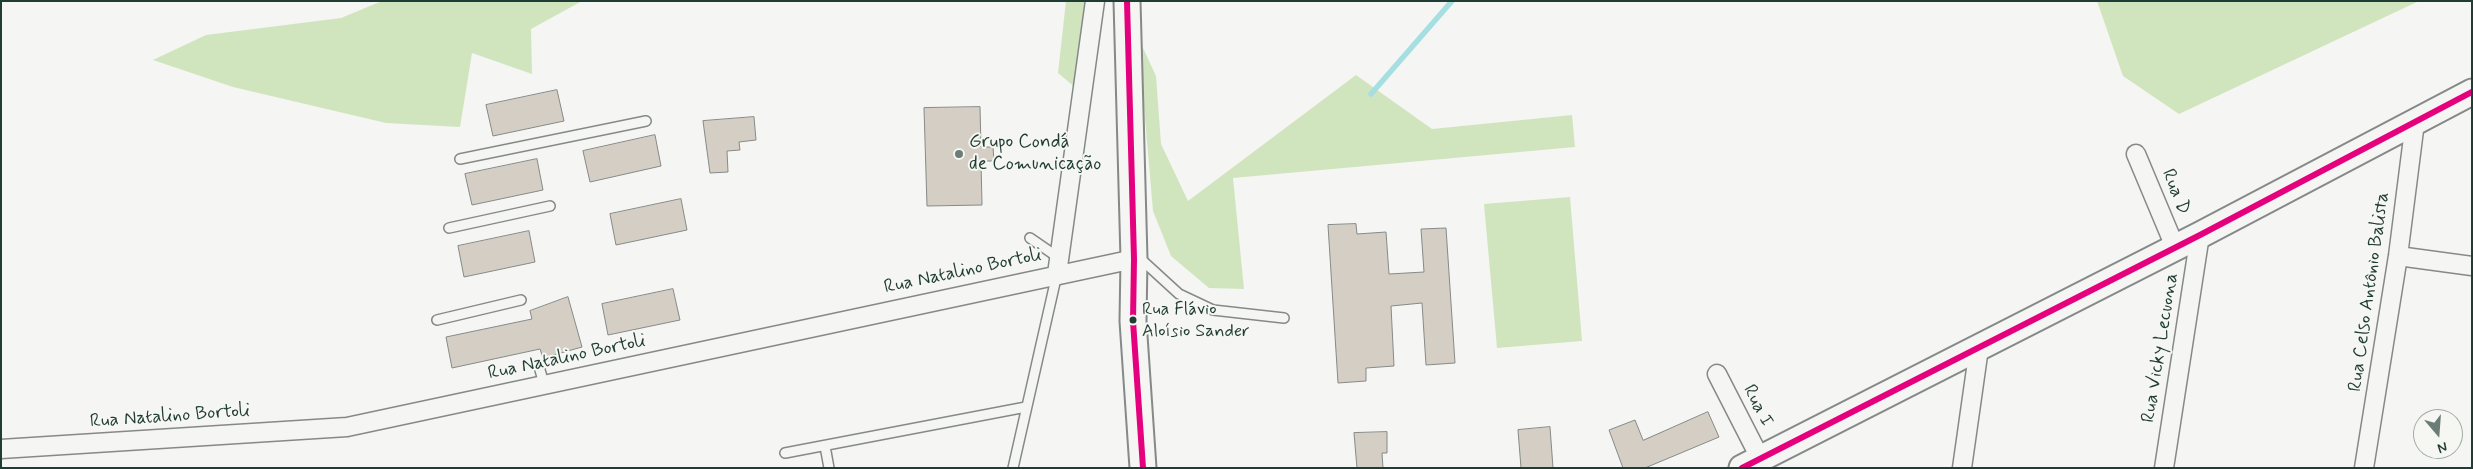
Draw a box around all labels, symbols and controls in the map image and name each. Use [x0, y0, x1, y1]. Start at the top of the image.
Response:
place label: Grupo Condá de Comunicação [969, 132, 1101, 176]
marker: Grupo Condá de Comunicação [953, 148, 965, 160]
street label: Rua D [2156, 166, 2194, 218]
street label: Rua Celso Antônio Balista [2345, 191, 2395, 393]
street label: Rua Natalino Bortoli [882, 244, 1044, 300]
street label: Rua Vicky Lecuona [2138, 271, 2184, 425]
place label: Rua Flávio Aloísio Sander [1142, 299, 1250, 342]
marker: Rua Flávio Aloísio Sander [1128, 315, 1138, 325]
street label: Rua Natalino Bortoli [486, 330, 648, 386]
street label: Rua I [1737, 381, 1777, 431]
street label: Rua Natalino Bortoli [89, 400, 251, 434]
north arrow [2413, 409, 2463, 459]
text: N [2435, 437, 2450, 457]

